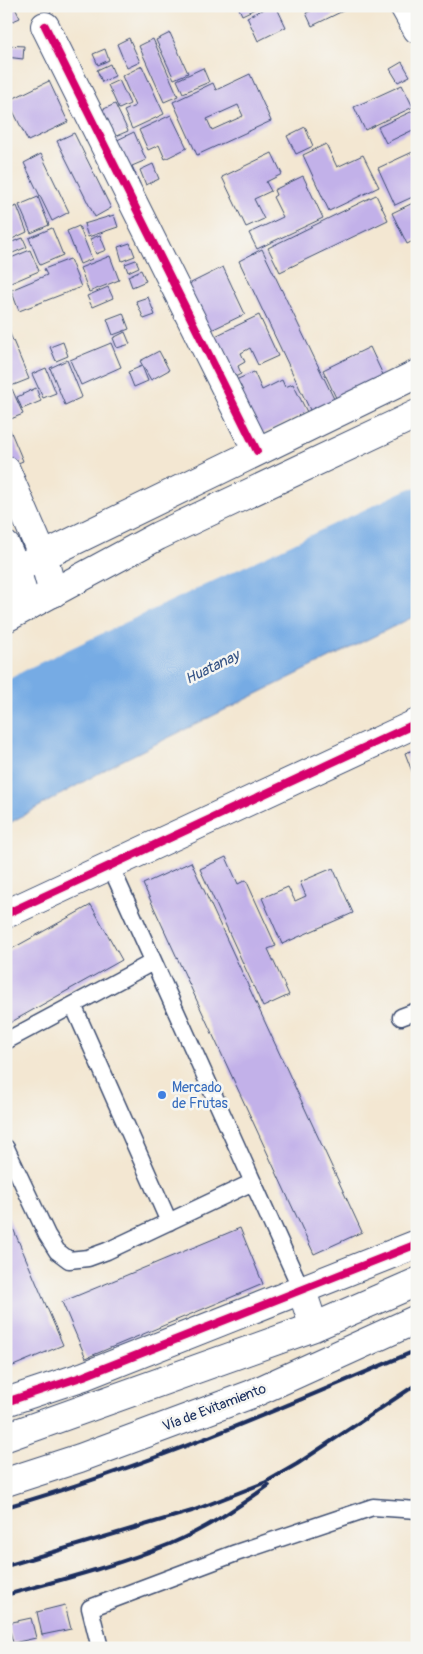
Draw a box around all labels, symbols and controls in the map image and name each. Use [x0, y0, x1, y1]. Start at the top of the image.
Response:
water label: Huatanay [182, 645, 245, 689]
place label: Mercado de Frutas [172, 1079, 229, 1112]
marker: Mercado de Frutas [156, 1089, 168, 1101]
street label: Vía de Evitamiento [160, 1380, 269, 1435]

